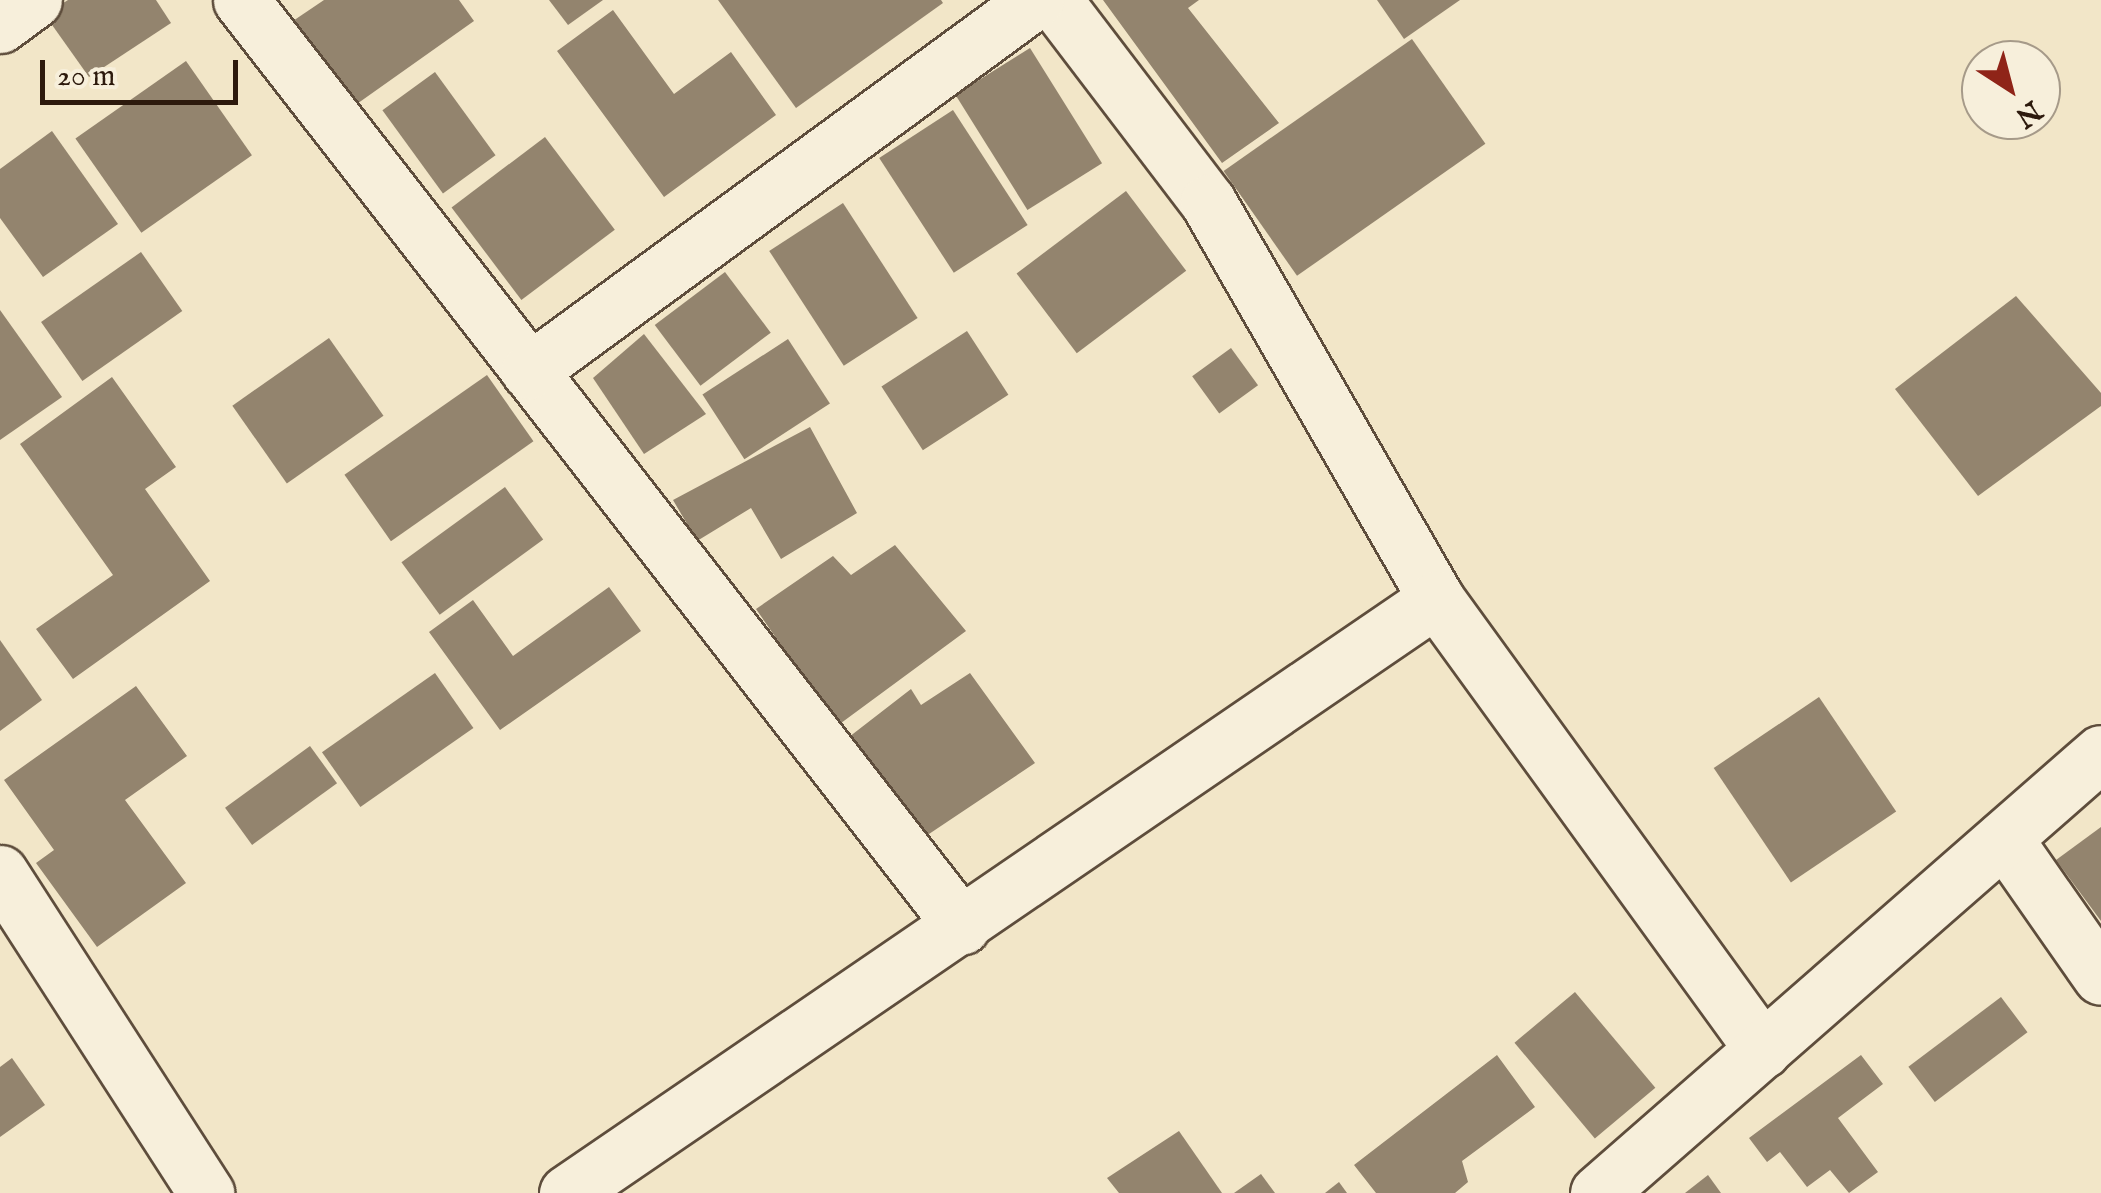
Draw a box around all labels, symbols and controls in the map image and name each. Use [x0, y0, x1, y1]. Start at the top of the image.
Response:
scale bar [45, 40, 242, 102]
north arrow [1961, 40, 2061, 140]
text: 20 m [57, 58, 116, 96]
text: N [2008, 92, 2048, 134]

